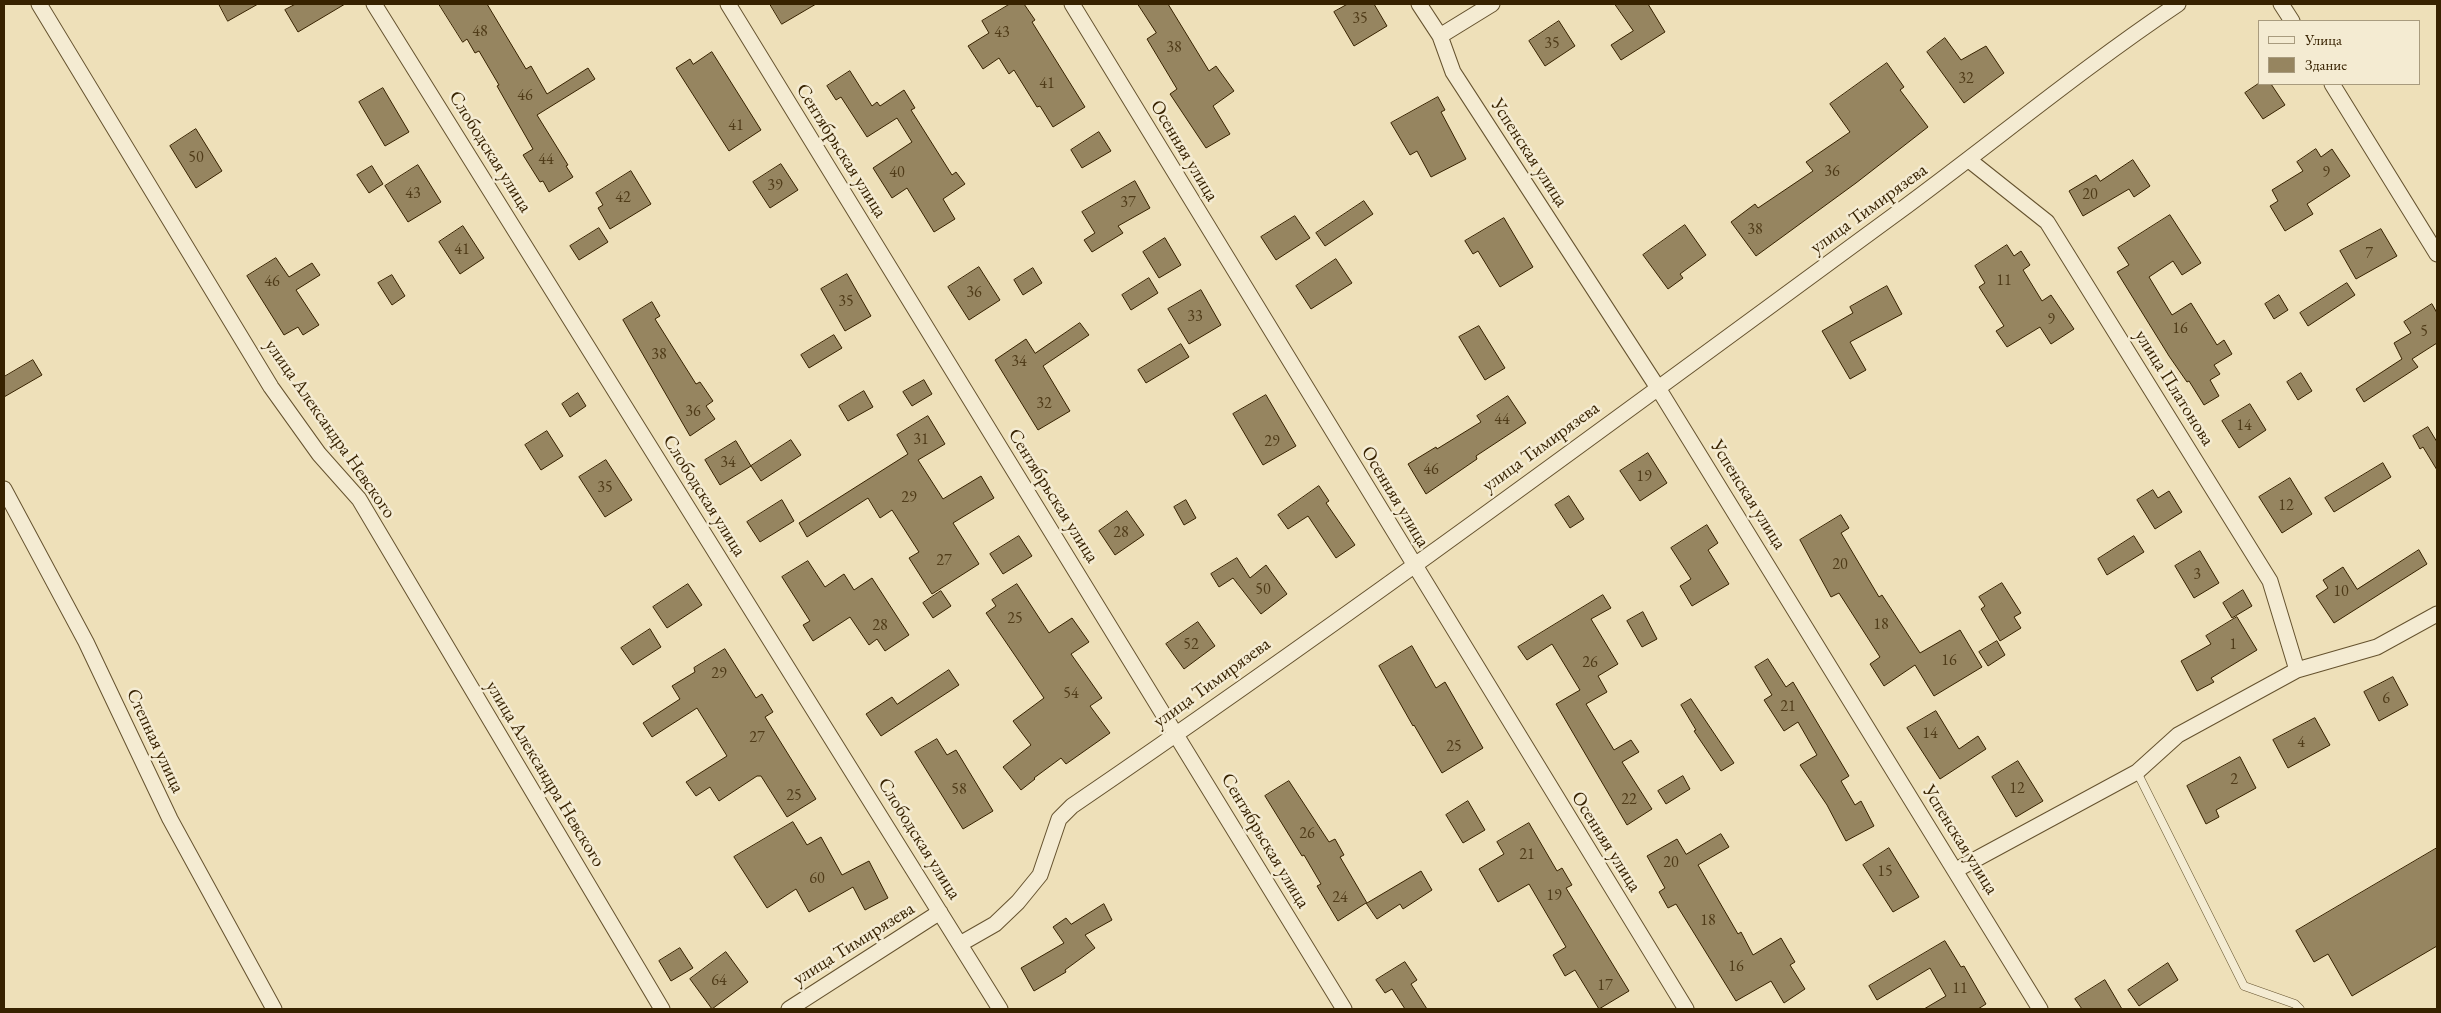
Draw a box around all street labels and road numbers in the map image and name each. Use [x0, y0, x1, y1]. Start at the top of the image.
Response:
street label: Сентябрьская улица [791, 80, 891, 222]
street label: Слободская улица [443, 87, 537, 217]
street label: Успенская улица [1485, 94, 1573, 212]
street label: Осенняя улица [1145, 96, 1223, 206]
street label: улица Тимирязева [1806, 159, 1932, 259]
street label: улица Платонова [2129, 326, 2219, 450]
street label: улица Александра Невского [259, 335, 401, 523]
street label: улица Тимирязева [1478, 397, 1604, 497]
street label: Сентябрьская улица [1003, 425, 1103, 567]
street label: Слободская улица [657, 431, 751, 561]
street label: Успенская улица [1705, 436, 1791, 554]
street label: Осенняя улица [1356, 442, 1434, 552]
street label: улица Тимирязева [1149, 633, 1275, 733]
street label: улица Александра Невского [480, 677, 610, 871]
street label: Степная улица [121, 685, 189, 797]
street label: Сентябрьская улица [1216, 769, 1314, 913]
street label: Слободская улица [872, 774, 966, 904]
street label: Успенская улица [1917, 781, 2003, 899]
street label: Осенняя улица [1566, 788, 1646, 896]
street label: улица Тимирязева [789, 897, 919, 991]

